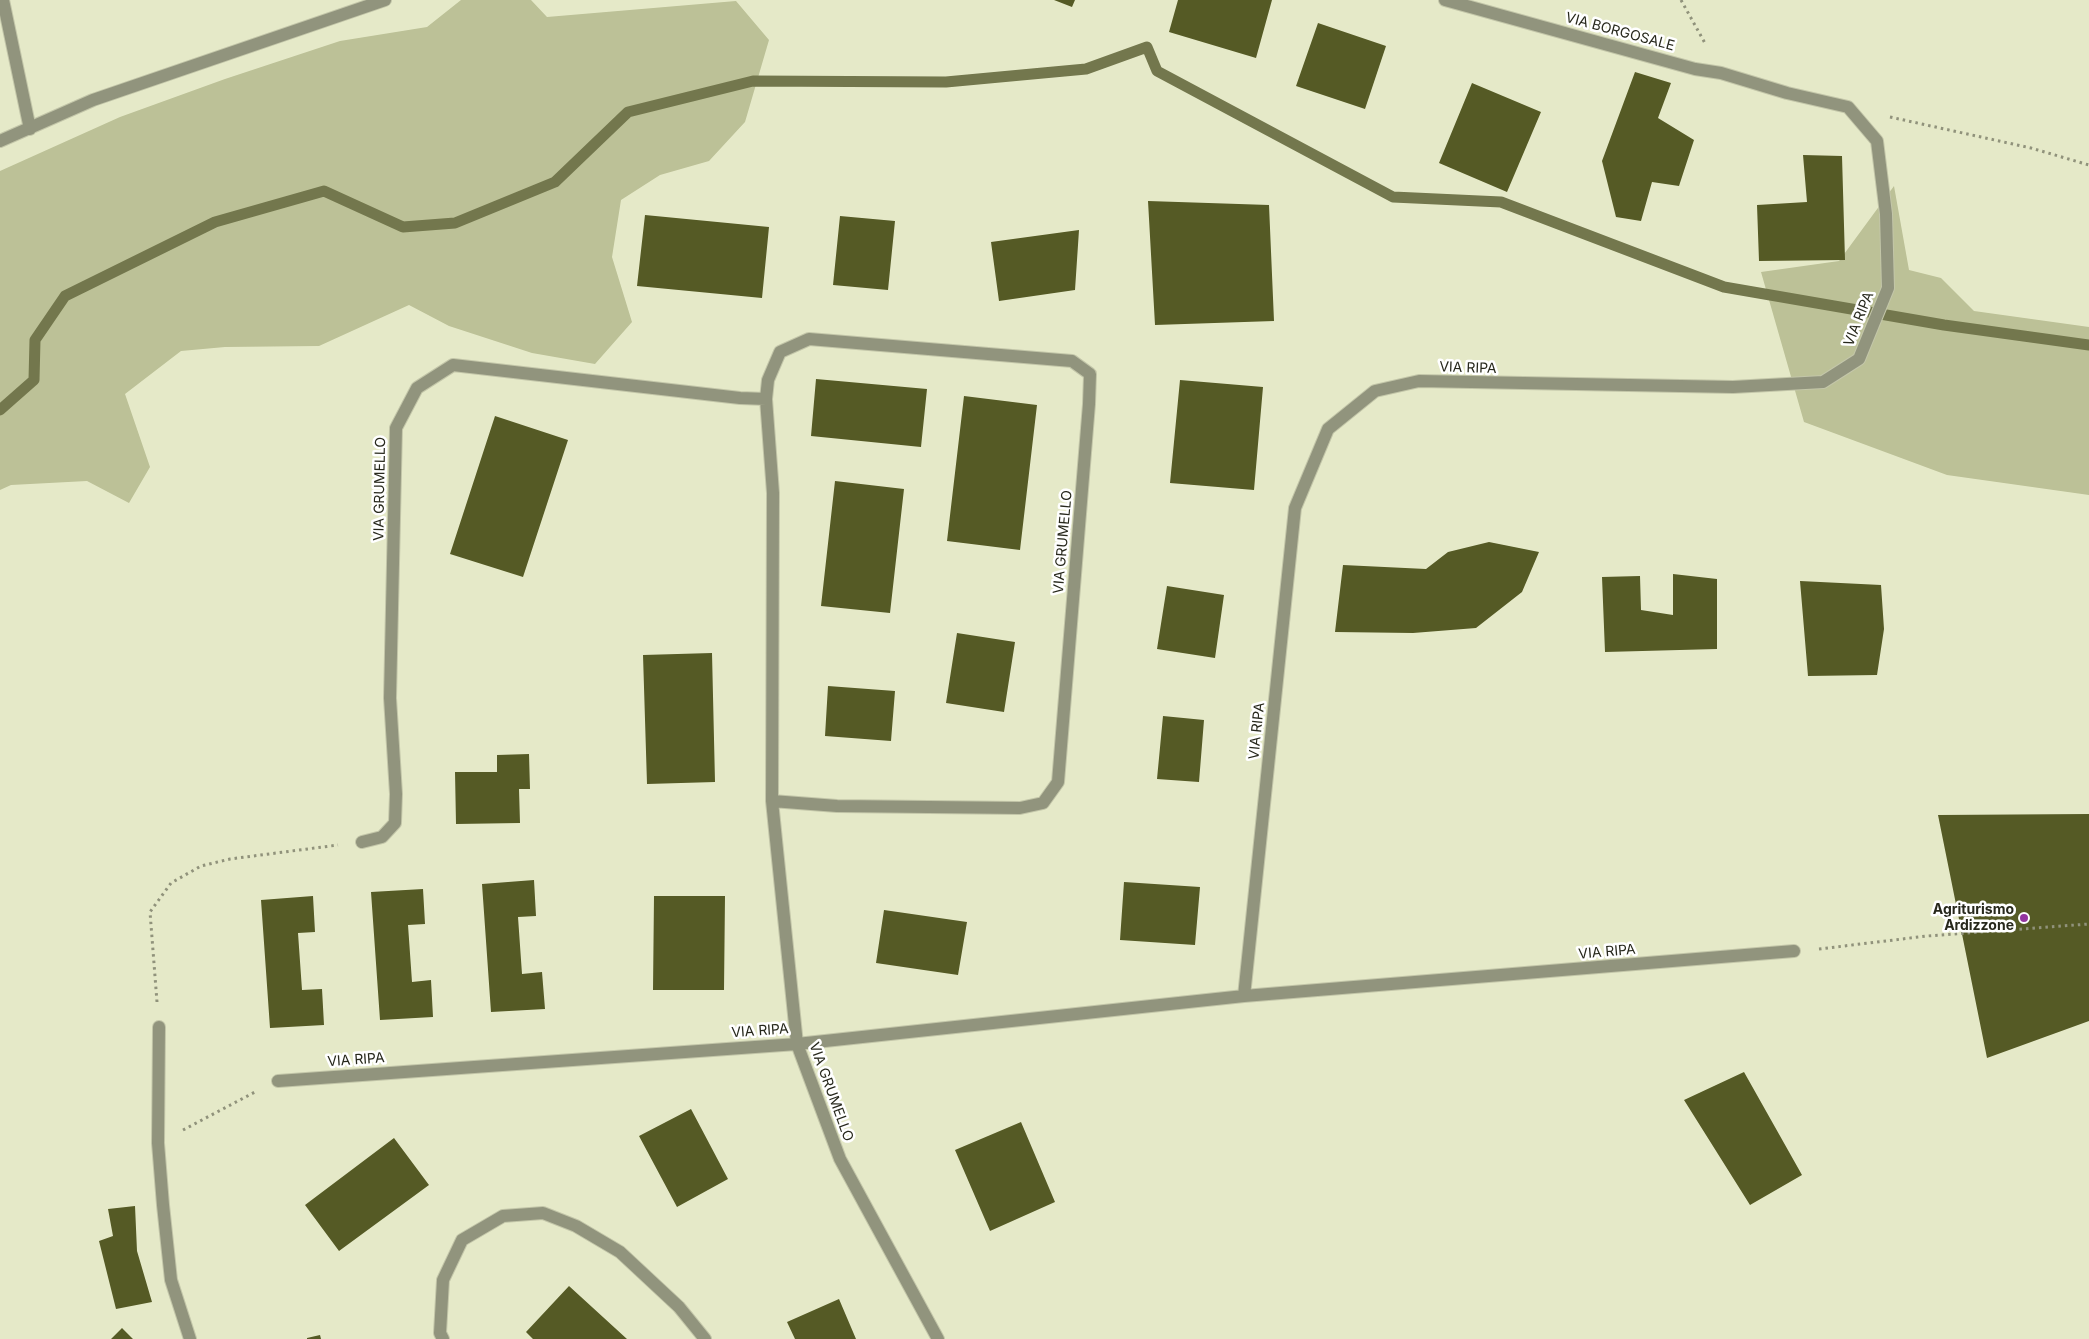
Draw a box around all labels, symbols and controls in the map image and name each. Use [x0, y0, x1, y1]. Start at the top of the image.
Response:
street label: VIA BORGOSALE [1564, 9, 1676, 55]
street label: VIA RIPA [1840, 289, 1878, 349]
street label: VIA RIPA [1439, 359, 1497, 377]
street label: VIA GRUMELLO [371, 437, 389, 541]
street label: VIA GRUMELLO [1050, 489, 1076, 595]
street label: VIA RIPA [1246, 702, 1268, 760]
place label: Agriturismo Ardizzone [1933, 902, 2014, 934]
marker: Agriturismo Ardizzone [2018, 912, 2030, 924]
street label: VIA RIPA [1578, 941, 1636, 963]
street label: VIA RIPA [731, 1021, 789, 1041]
street label: VIA GRUMELLO [805, 1040, 857, 1144]
street label: VIA RIPA [327, 1050, 385, 1070]

